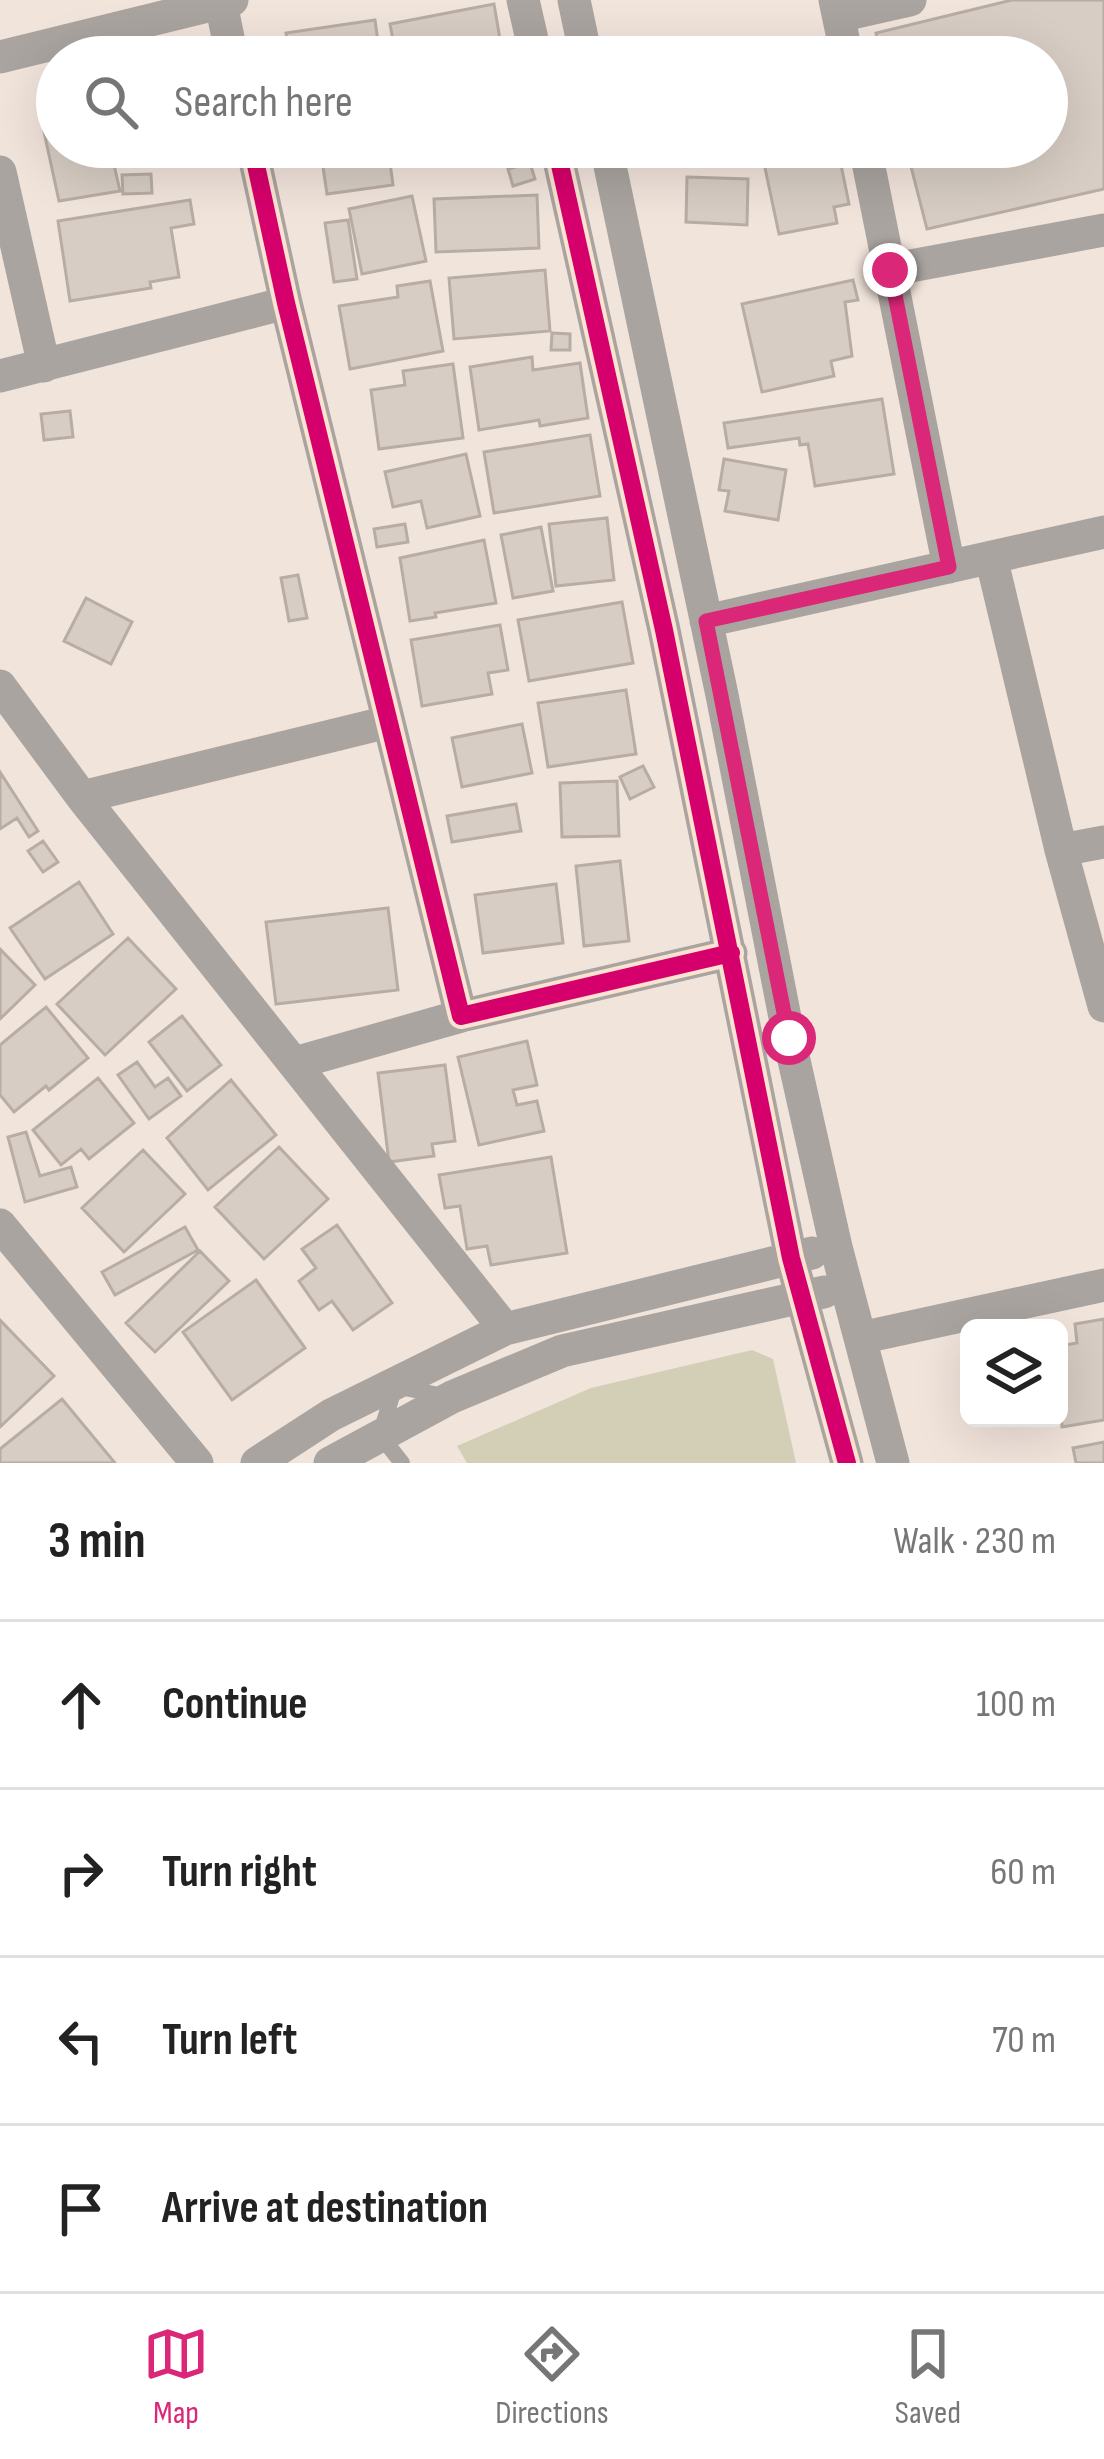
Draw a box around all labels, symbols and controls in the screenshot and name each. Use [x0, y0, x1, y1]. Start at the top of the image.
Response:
search box [36, 36, 1068, 168]
icon: search [78, 69, 144, 135]
text: Search here [174, 75, 353, 130]
route end [863, 243, 917, 297]
route start [762, 1011, 816, 1065]
map controls [960, 1319, 1068, 1427]
button: layers [960, 1319, 1068, 1427]
text: 3 min [48, 1511, 146, 1572]
text: Walk · 230 m [893, 1518, 1056, 1565]
icon: ahead [48, 1672, 114, 1738]
text: Continue [162, 1677, 308, 1732]
text: 100 m [976, 1681, 1056, 1728]
icon: right [48, 1840, 114, 1906]
text: Turn right [162, 1845, 317, 1900]
text: 60 m [990, 1849, 1056, 1896]
icon: left [48, 2008, 114, 2074]
text: Turn left [162, 2013, 297, 2068]
text: 70 m [992, 2017, 1056, 2064]
icon: arrive [48, 2176, 114, 2242]
text: Arrive at destination [162, 2181, 488, 2236]
tab: Map [143, 2321, 209, 2433]
tab: Directions [495, 2321, 609, 2433]
tab: Saved [895, 2321, 961, 2433]

